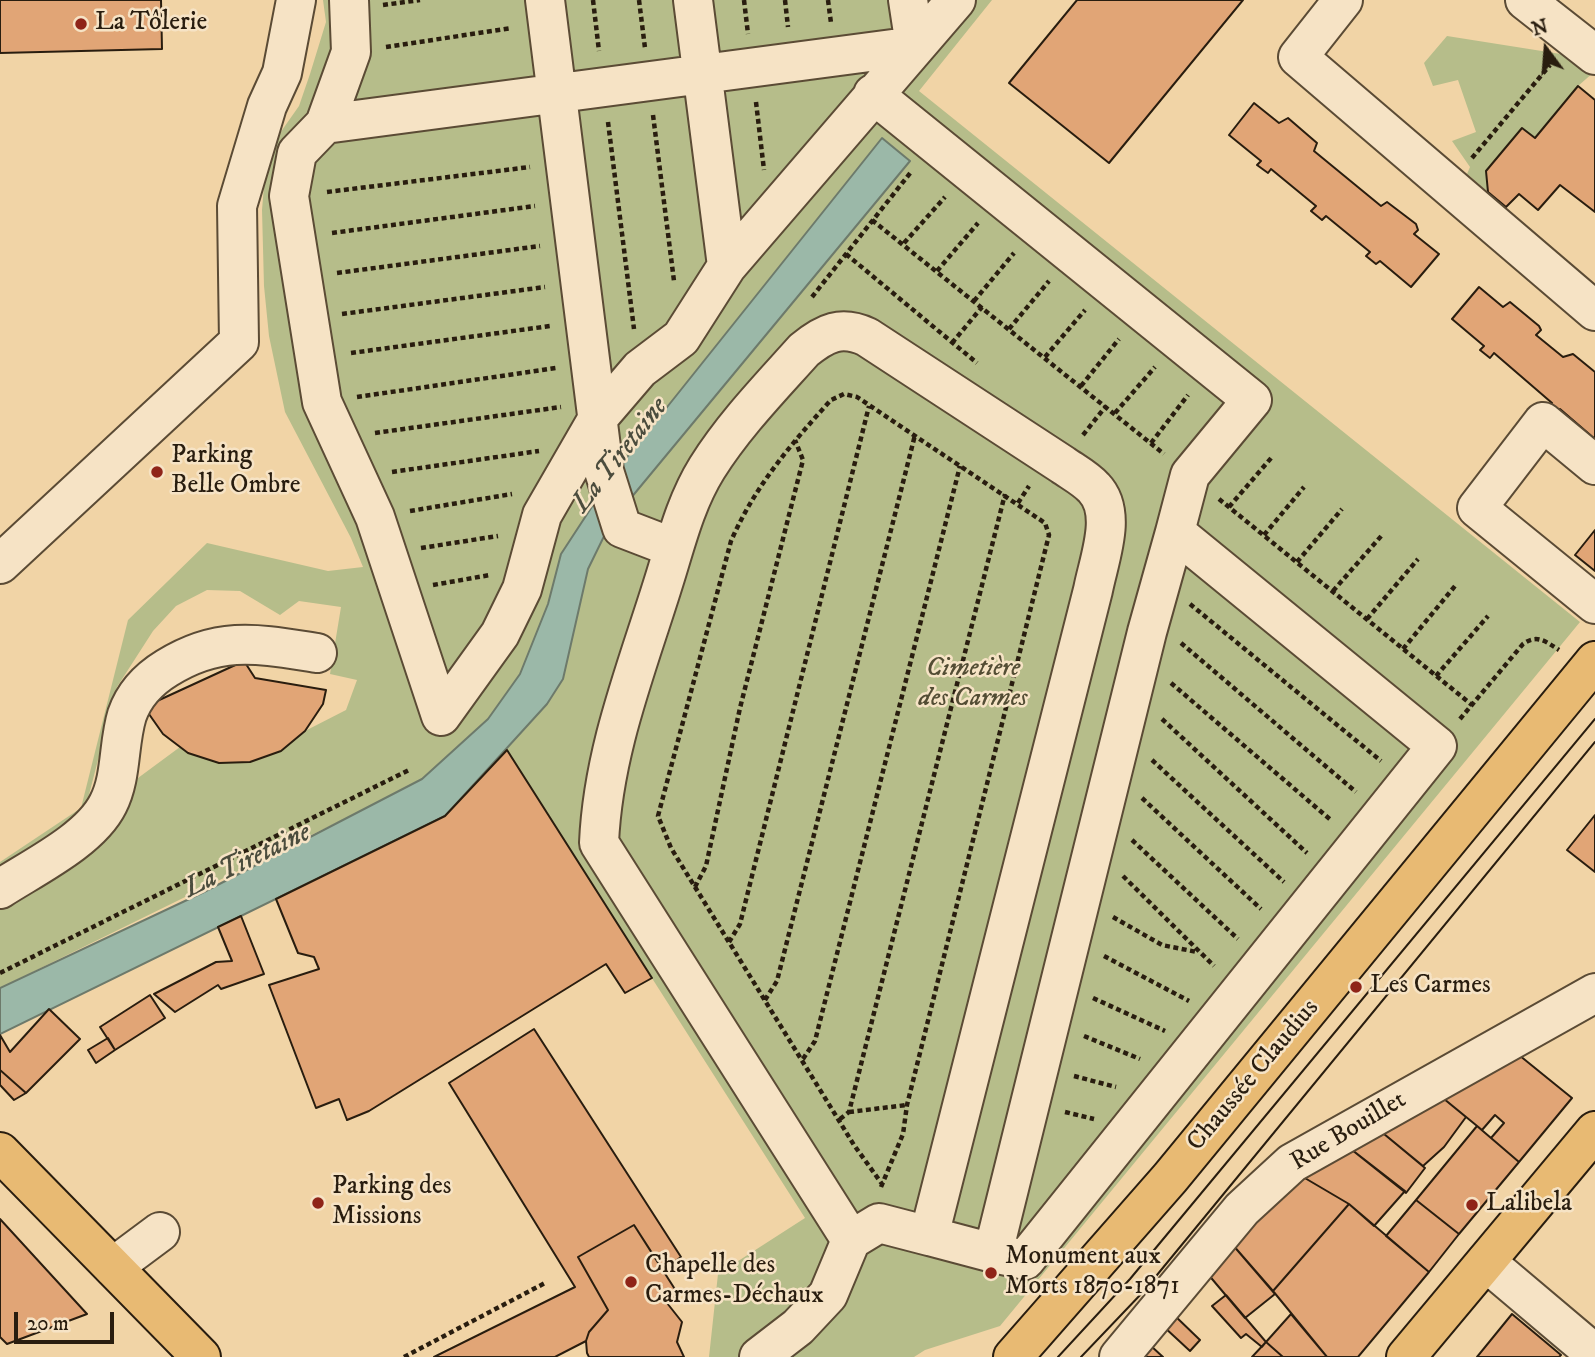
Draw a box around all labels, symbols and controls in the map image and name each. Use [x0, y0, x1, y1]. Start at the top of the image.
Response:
place label: La Tôlerie [95, 8, 207, 40]
north arrow [1511, 14, 1581, 84]
text: N [1529, 15, 1551, 42]
marker: La Tôlerie [73, 16, 89, 32]
water label: La Tiretaine [566, 392, 676, 520]
place label: Parking Belle Ombre [171, 441, 300, 503]
marker: Parking Belle Ombre [149, 464, 165, 480]
park label: Cimetière des Carmes [919, 654, 1027, 716]
water label: La Tiretaine [179, 817, 317, 907]
place label: Les Carmes [1370, 971, 1491, 1003]
marker: Les Carmes [1348, 979, 1364, 995]
street label: Chaussée Claudius [1181, 994, 1327, 1158]
street label: Rue Bouillet [1286, 1085, 1412, 1179]
place label: Parking des Missions [332, 1172, 452, 1234]
place label: Lalibela [1486, 1189, 1572, 1221]
marker: Parking des Missions [310, 1195, 326, 1211]
marker: Lalibela [1464, 1197, 1480, 1213]
place label: Monument aux Morts 1870-1871 [1005, 1242, 1180, 1304]
place label: Chapelle des Carmes-Déchaux [645, 1251, 824, 1312]
marker: Monument aux Morts 1870-1871 [983, 1265, 999, 1281]
marker: Chapelle des Carmes-Déchaux [623, 1274, 639, 1290]
scale bar [18, 1298, 117, 1342]
text: 20 m [27, 1311, 69, 1337]

